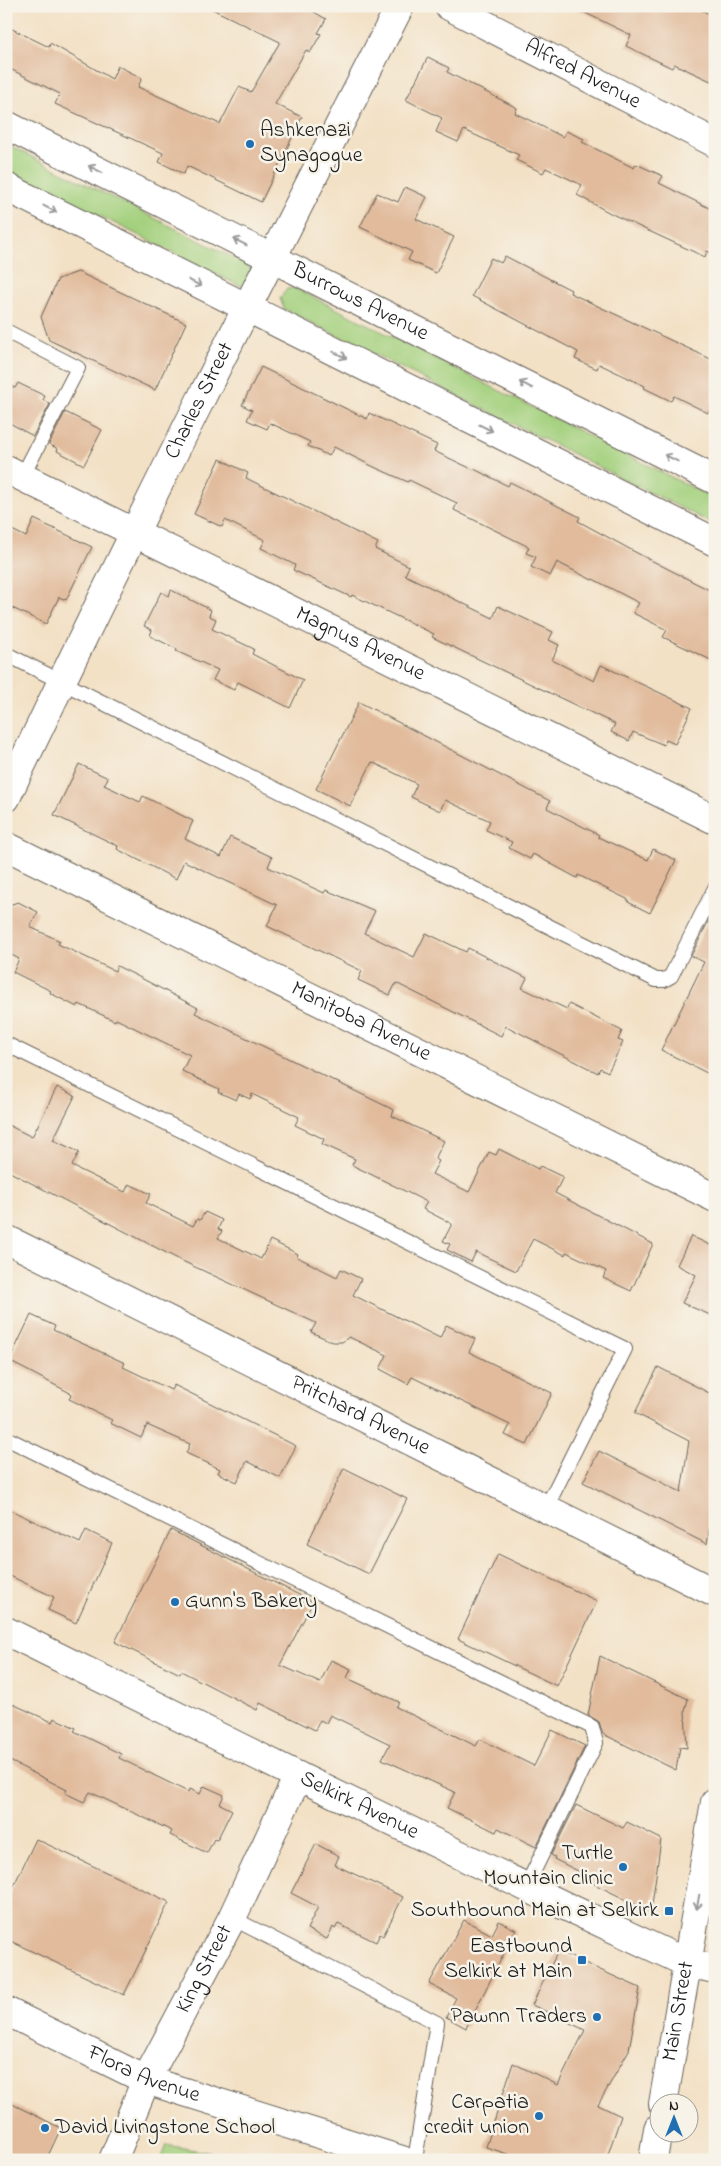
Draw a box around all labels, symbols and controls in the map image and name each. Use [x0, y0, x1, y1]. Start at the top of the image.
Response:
street label: Alfred Avenue [518, 31, 646, 118]
place label: Ashkenazi Synagogue [260, 115, 363, 173]
marker: Ashkenazi Synagogue [244, 138, 256, 150]
one-way arrow [88, 164, 103, 173]
one-way arrow [42, 205, 57, 214]
one-way arrow [233, 237, 248, 246]
street label: Burrows Avenue [285, 254, 434, 350]
one-way arrow [187, 278, 202, 288]
street label: Charles Street [157, 336, 243, 465]
one-way arrow [332, 351, 347, 360]
one-way arrow [519, 380, 534, 389]
one-way arrow [478, 423, 493, 433]
one-way arrow [664, 453, 679, 462]
street label: Magnus Avenue [290, 599, 430, 690]
street label: Manitoba Avenue [285, 974, 437, 1071]
street label: Pritchard Avenue [285, 1368, 436, 1464]
place label: Gunn's Bakery [185, 1586, 317, 1619]
marker: Gunn's Bakery [169, 1596, 181, 1608]
street label: Selkirk Avenue [294, 1763, 424, 1848]
place label: Turtle Mountain clinic [483, 1838, 613, 1895]
marker: Turtle Mountain clinic [617, 1861, 629, 1873]
one-way arrow [692, 1894, 702, 1910]
place label: Southbound Main at Selkirk [411, 1895, 659, 1927]
marker: Southbound Main at Selkirk [663, 1905, 675, 1917]
street label: King Street [168, 1919, 242, 2019]
place label: Eastbound Selkirk at Main [444, 1931, 572, 1988]
marker: Eastbound Selkirk at Main [576, 1954, 588, 1966]
street label: Main Street [655, 1958, 703, 2064]
place label: Pawnn Traders [451, 2001, 587, 2033]
marker: Pawnn Traders [591, 2011, 603, 2023]
street label: Flora Avenue [81, 2037, 204, 2112]
place label: Carpatia credit union [424, 2087, 529, 2144]
north arrow [648, 2094, 698, 2144]
text: N [669, 2096, 679, 2117]
marker: Carpatia credit union [533, 2110, 545, 2122]
place label: David Livingstone School [54, 2112, 275, 2145]
marker: David Livingstone School [39, 2122, 51, 2134]

